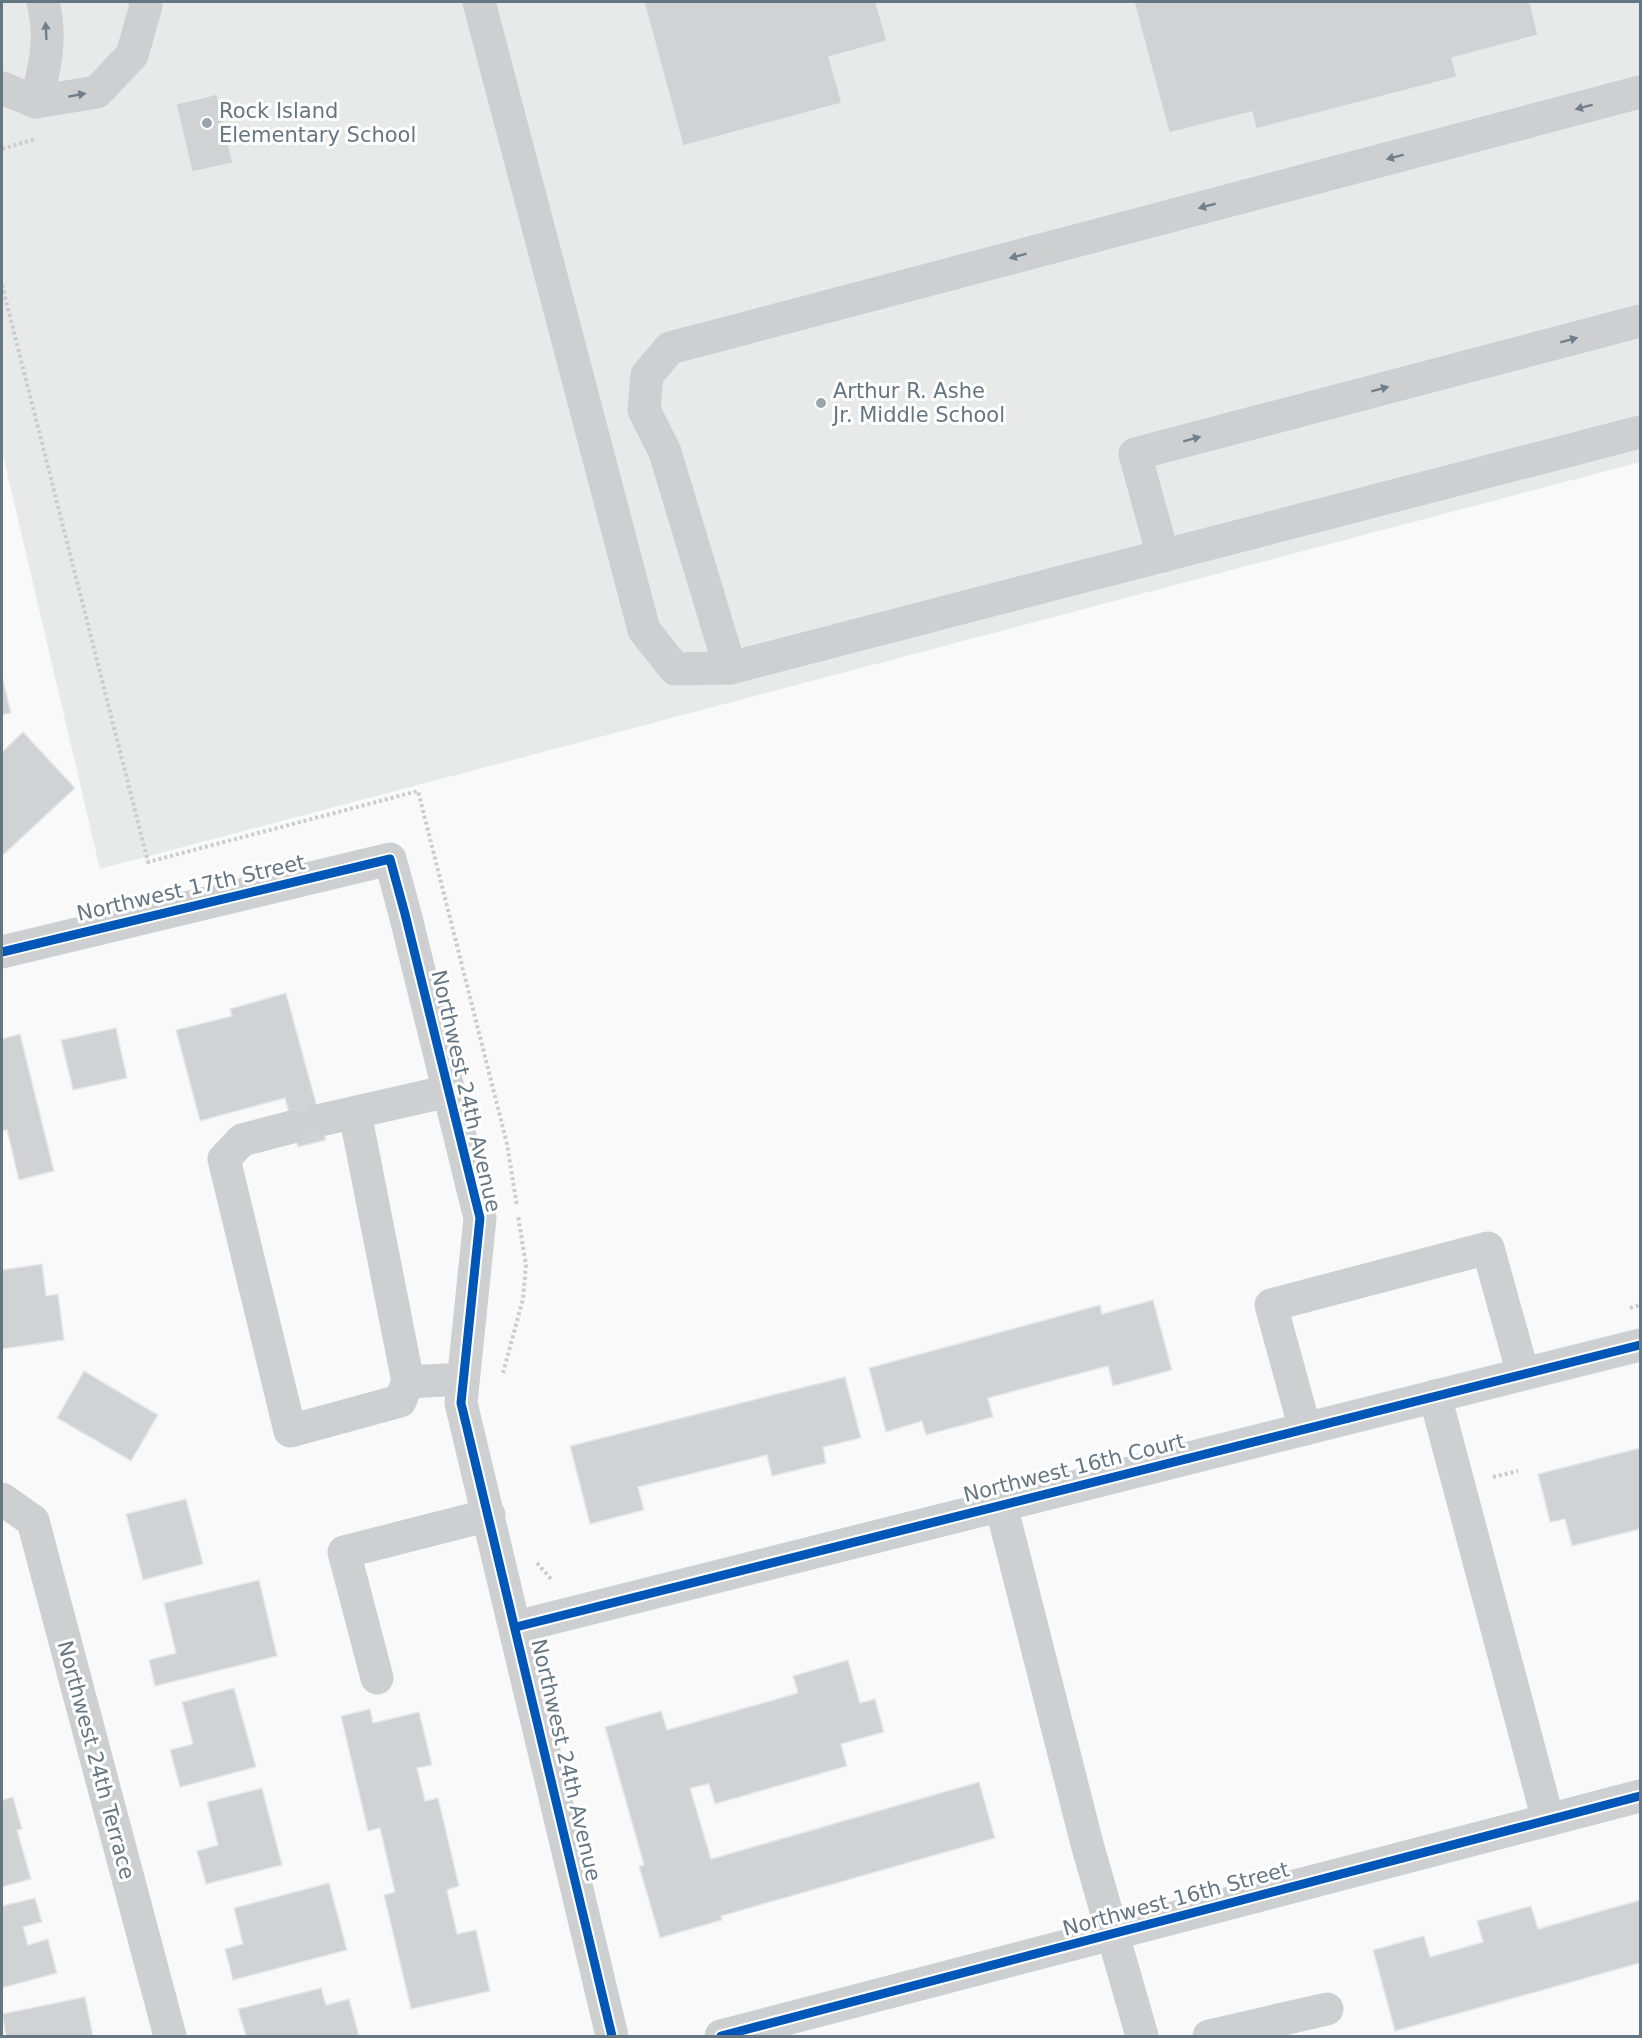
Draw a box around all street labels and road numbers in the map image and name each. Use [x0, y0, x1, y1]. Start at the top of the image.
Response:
street label: Northwest 17th Street [75, 850, 307, 926]
street label: Northwest 24th Avenue [426, 968, 506, 1214]
street label: Northwest 16th Court [961, 1429, 1187, 1507]
street label: Northwest 24th Avenue [526, 1637, 606, 1883]
street label: Northwest 24th Terrace [53, 1638, 139, 1882]
street label: Northwest 16th Street [1060, 1857, 1292, 1941]

